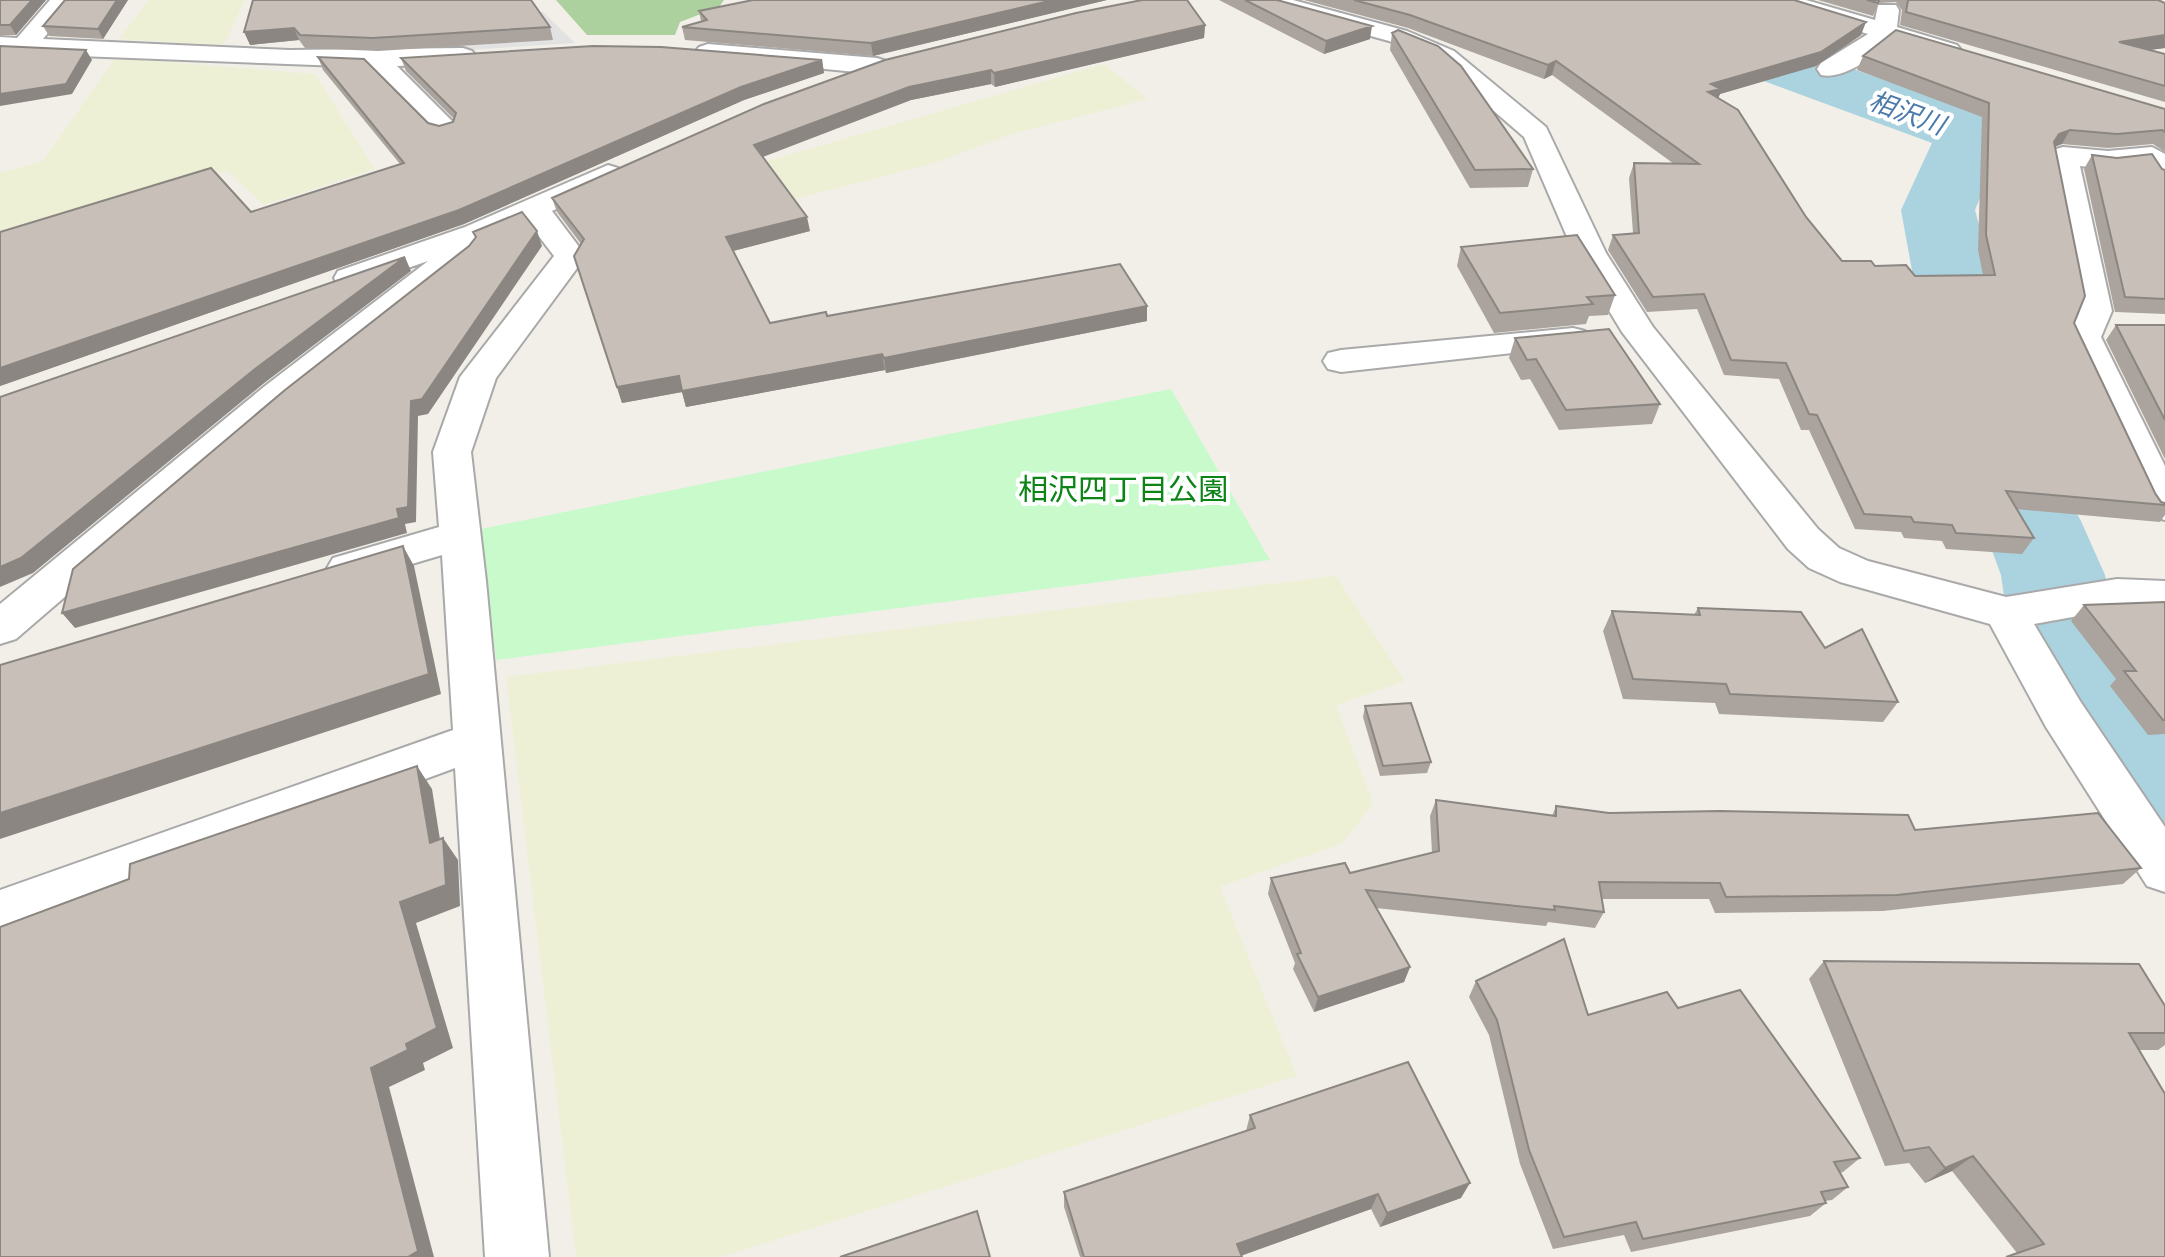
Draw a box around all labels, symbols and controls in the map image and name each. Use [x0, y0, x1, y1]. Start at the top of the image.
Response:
water label: 相沢川 [1865, 84, 1952, 143]
park label: 相沢四丁目公園 [1018, 470, 1228, 509]

